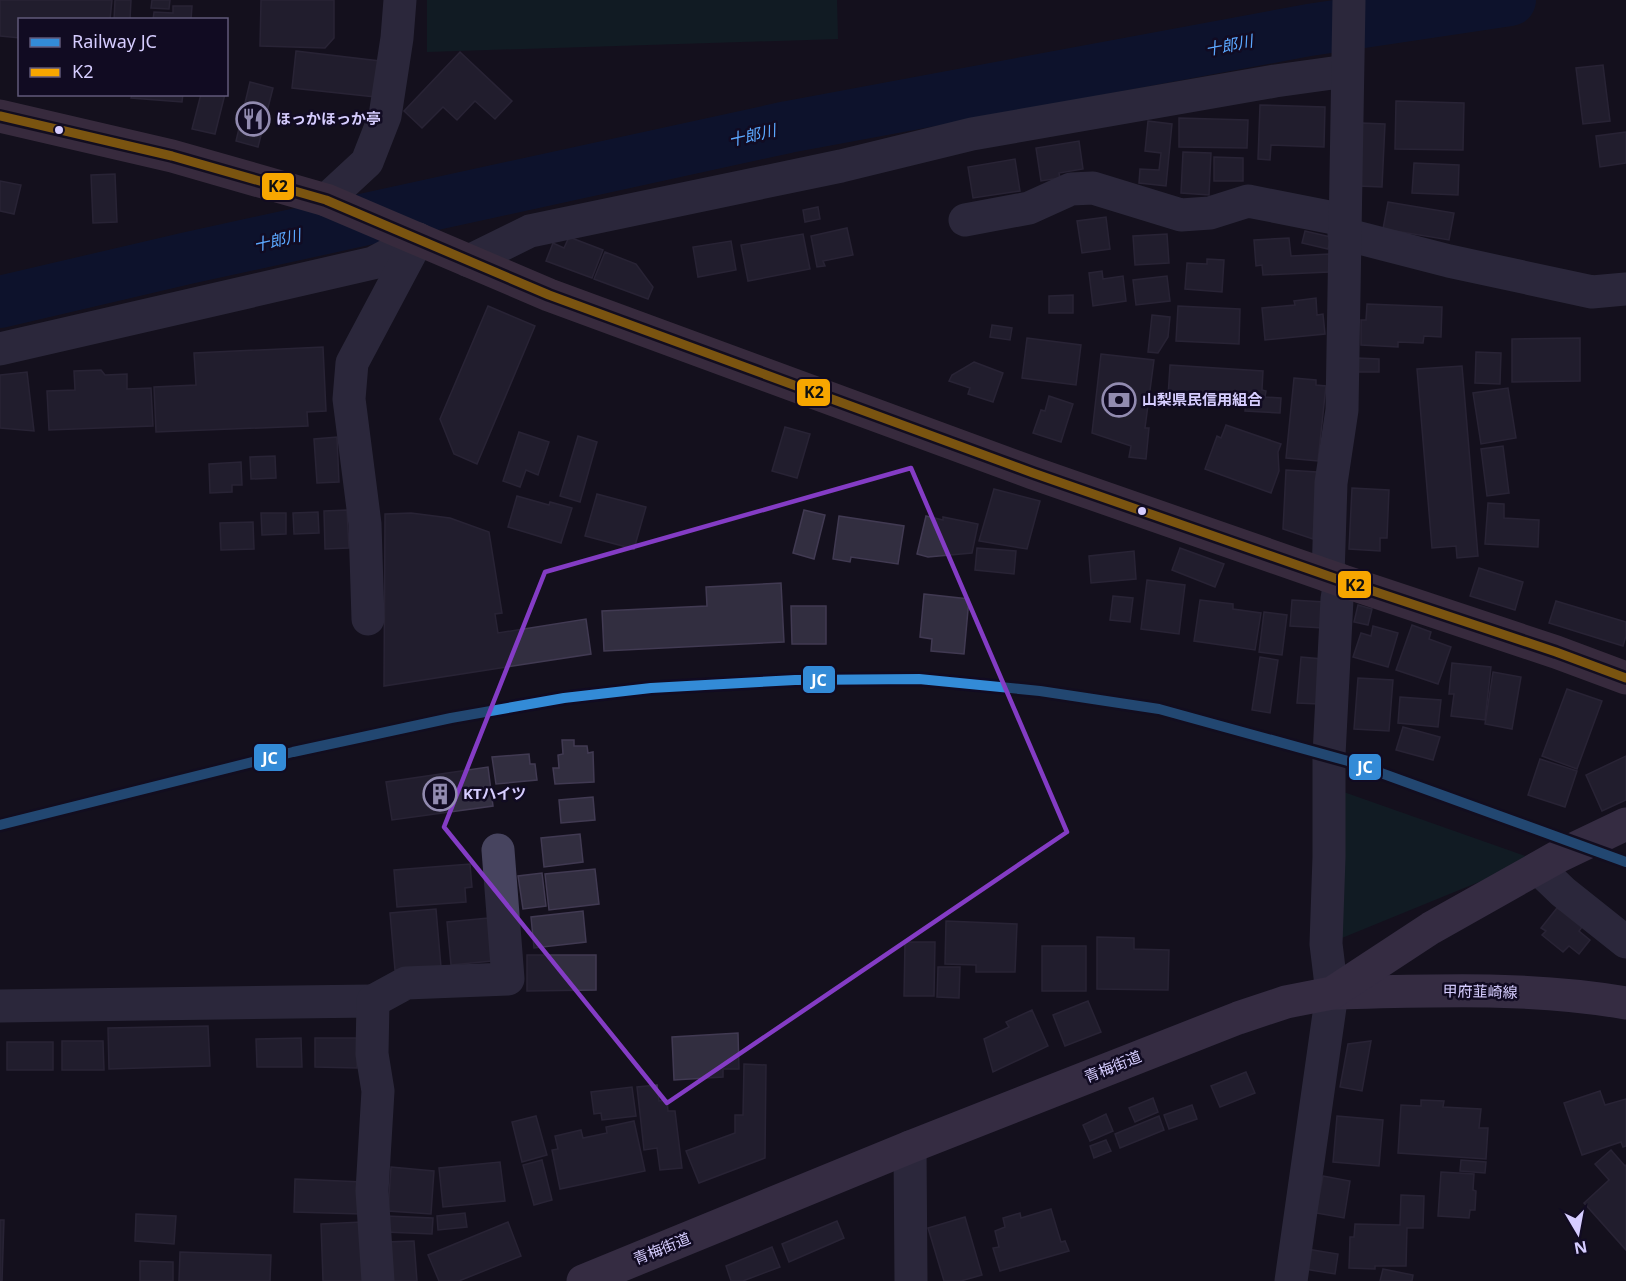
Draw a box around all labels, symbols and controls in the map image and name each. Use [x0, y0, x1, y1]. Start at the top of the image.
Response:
legend [18, 18, 228, 96]
text: Railway JC [72, 29, 157, 53]
water label: 十郎川 [1203, 29, 1257, 60]
text: K2 [72, 59, 93, 83]
restaurant icon: ほっかほっか亭 [235, 101, 271, 137]
place label: ほっかほっか亭 [276, 108, 381, 128]
water label: 十郎川 [726, 118, 780, 151]
unlabelled marker [53, 124, 65, 136]
line badge: K2 [261, 172, 295, 201]
text: K2 [268, 175, 288, 197]
water label: 十郎川 [251, 223, 305, 256]
line badge: K2 [796, 378, 831, 407]
text: K2 [804, 381, 824, 403]
bank icon: 山梨県民信用組合 [1101, 382, 1137, 418]
place label: 山梨県民信用組合 [1142, 389, 1263, 409]
unlabelled marker [1136, 505, 1148, 517]
line badge: K2 [1337, 570, 1372, 599]
text: K2 [1345, 574, 1365, 596]
line badge: JC [802, 665, 836, 694]
text: JC [809, 669, 827, 691]
line badge: JC [253, 743, 287, 772]
text: JC [260, 747, 278, 769]
line badge: JC [1348, 753, 1382, 781]
text: JC [1355, 756, 1373, 778]
building icon: KTハイツ [422, 776, 458, 812]
place label: KTハイツ [463, 783, 526, 803]
street label: 甲府韮崎線 [1442, 980, 1518, 1002]
street label: 青梅街道 [1081, 1046, 1144, 1087]
north arrow [1548, 1203, 1608, 1263]
street label: 青梅街道 [630, 1228, 693, 1269]
text: N [1572, 1236, 1589, 1260]

